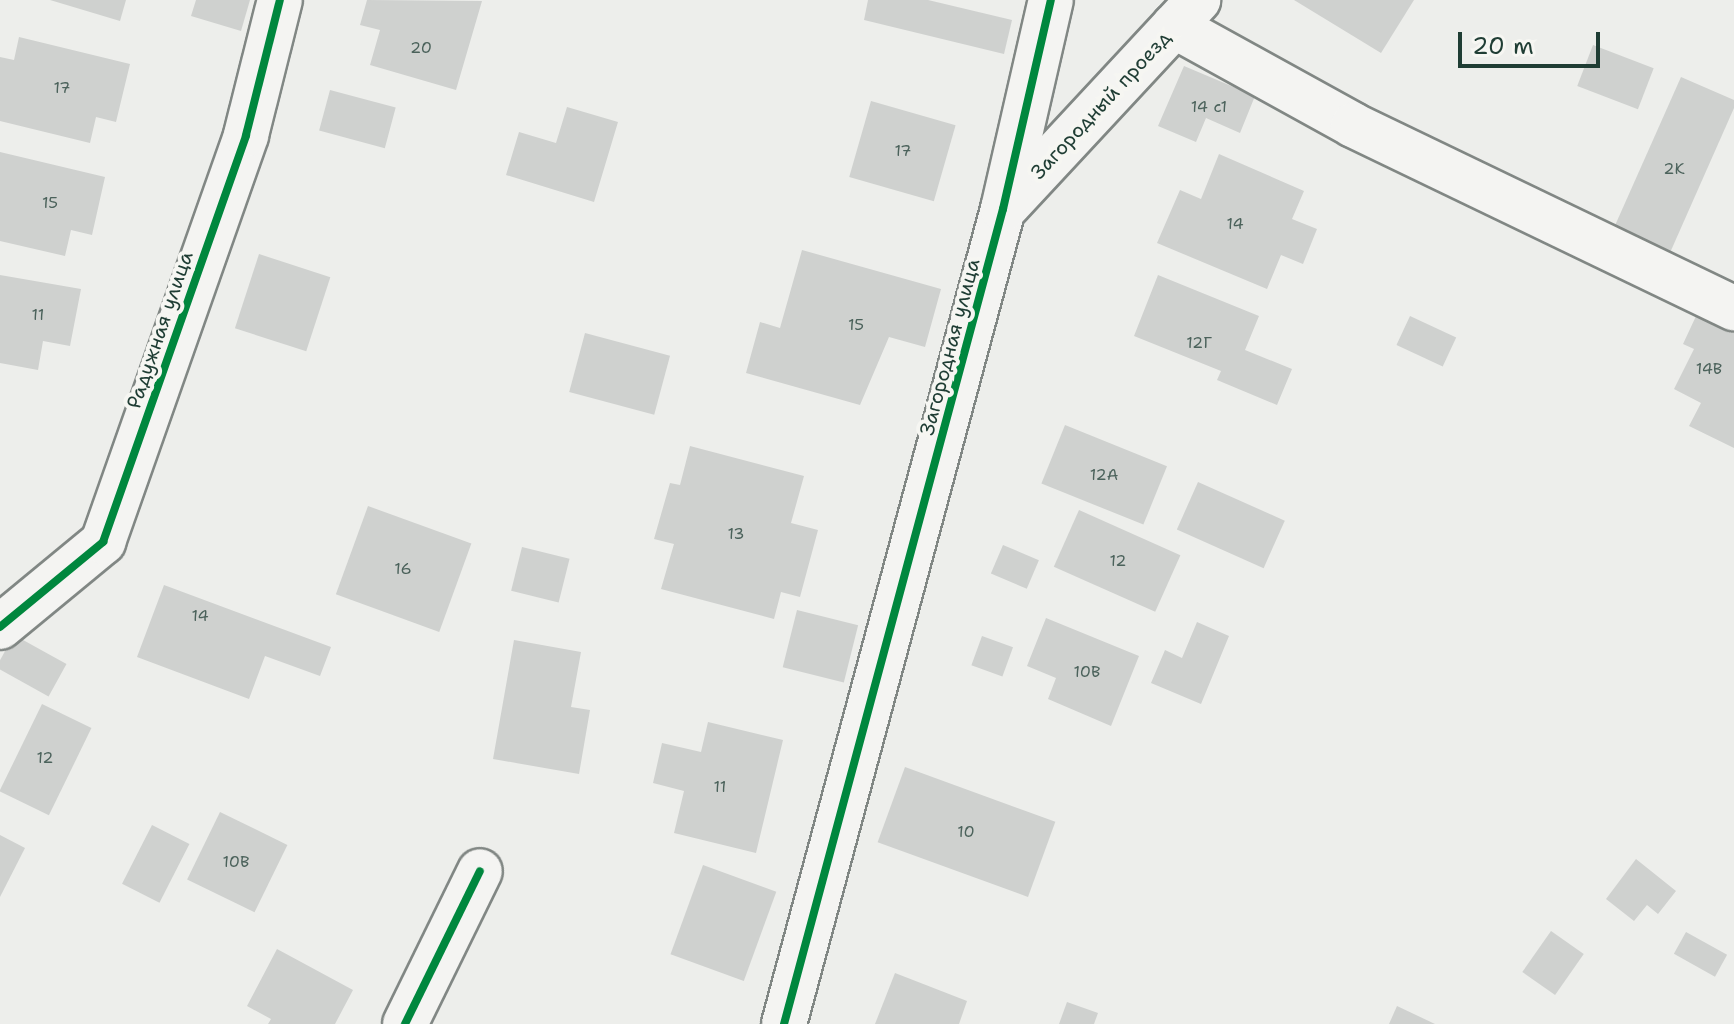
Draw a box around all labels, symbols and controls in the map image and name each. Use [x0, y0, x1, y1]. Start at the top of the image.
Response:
scale bar [1462, 16, 1604, 66]
street label: Загородный проезд [1026, 26, 1176, 184]
text: 20 m [1472, 30, 1534, 62]
house number: 20 [410, 38, 432, 58]
house number: 17 [53, 78, 71, 98]
house number: 14 с1 [1191, 97, 1227, 117]
house number: 17 [894, 141, 912, 161]
house number: 2К [1663, 159, 1685, 179]
house number: 15 [42, 193, 58, 213]
house number: 14 [1226, 214, 1244, 234]
street label: Радужная улица [122, 248, 198, 412]
street label: Загородная улица [915, 256, 985, 438]
house number: 11 [32, 305, 44, 325]
house number: 15 [848, 315, 864, 335]
house number: 12Г [1186, 333, 1212, 353]
house number: 14В [1696, 359, 1722, 379]
house number: 12А [1090, 465, 1118, 485]
house number: 13 [727, 524, 745, 544]
house number: 12 [1109, 551, 1127, 571]
house number: 16 [394, 559, 412, 579]
house number: 14 [191, 606, 209, 626]
house number: 10В [1074, 662, 1100, 682]
house number: 12 [36, 748, 54, 768]
house number: 11 [714, 777, 726, 797]
house number: 10 [957, 822, 975, 842]
house number: 10В [223, 852, 249, 872]

